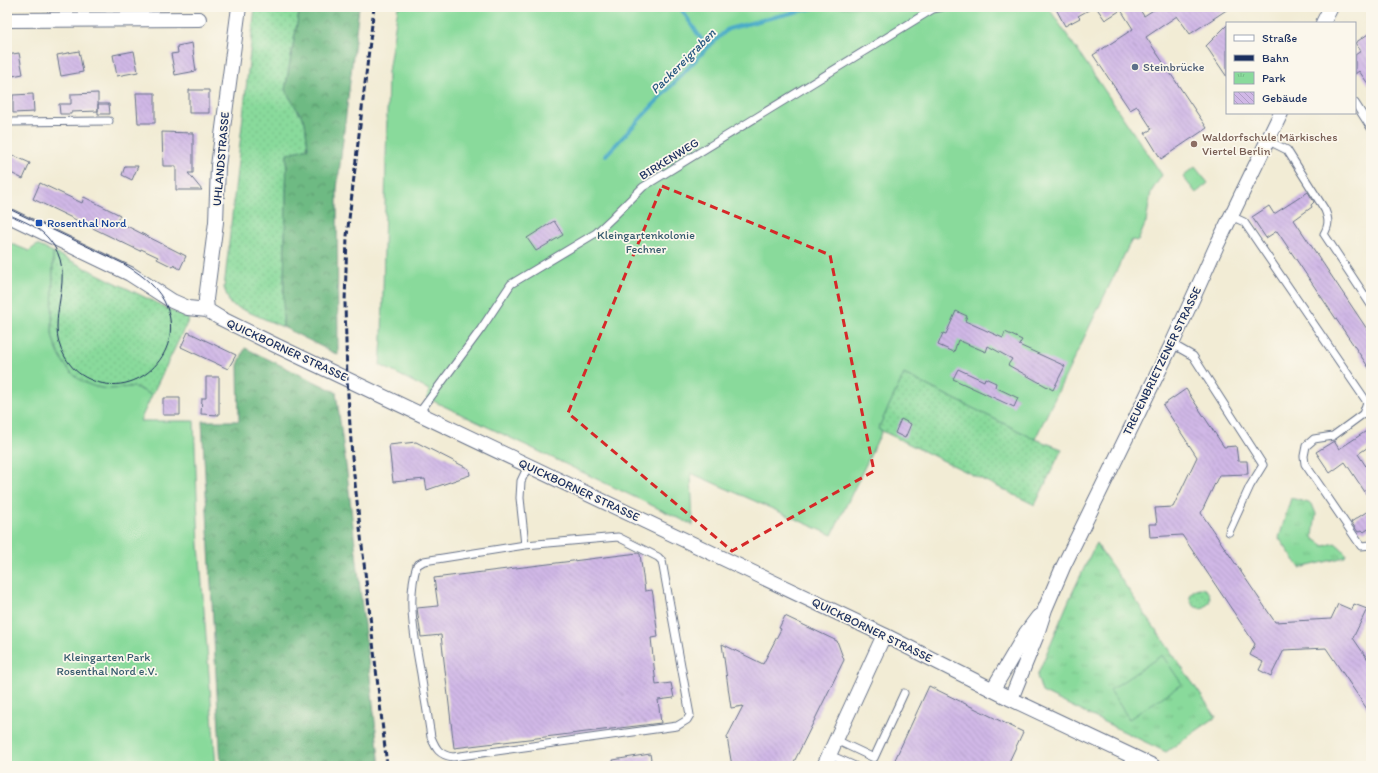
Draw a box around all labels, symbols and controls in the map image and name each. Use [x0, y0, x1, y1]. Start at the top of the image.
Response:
legend [1226, 22, 1356, 114]
water label: Packereigraben [647, 25, 719, 97]
text: Straße [1262, 31, 1297, 45]
text: Bahn [1262, 51, 1289, 65]
place label: Steinbrücke [1143, 60, 1205, 74]
marker: Steinbrücke [1130, 62, 1140, 72]
text: Park [1262, 71, 1286, 85]
text: Gebäude [1262, 91, 1307, 105]
street label: UHLANDSTRASSE [210, 111, 232, 207]
place label: Waldorfschule Märkisches Viertel Berlin [1202, 130, 1338, 158]
street label: BIRKENWEG [637, 135, 701, 183]
marker: Waldorfschule Märkisches Viertel Berlin [1189, 139, 1199, 149]
place label: Rosenthal Nord [47, 216, 127, 230]
marker: Rosenthal Nord [34, 218, 44, 228]
park label: Kleingartenkolonie Fechner [597, 228, 695, 256]
street label: TREUENBRIETZENER STRASSE [1120, 284, 1204, 438]
street label: QUICKBORNER STRASSE [224, 316, 350, 384]
street label: QUICKBORNER STRASSE [516, 456, 642, 524]
street label: QUICKBORNER STRASSE [810, 595, 935, 665]
park label: Kleingarten Park Rosenthal Nord e.V. [56, 650, 158, 678]

